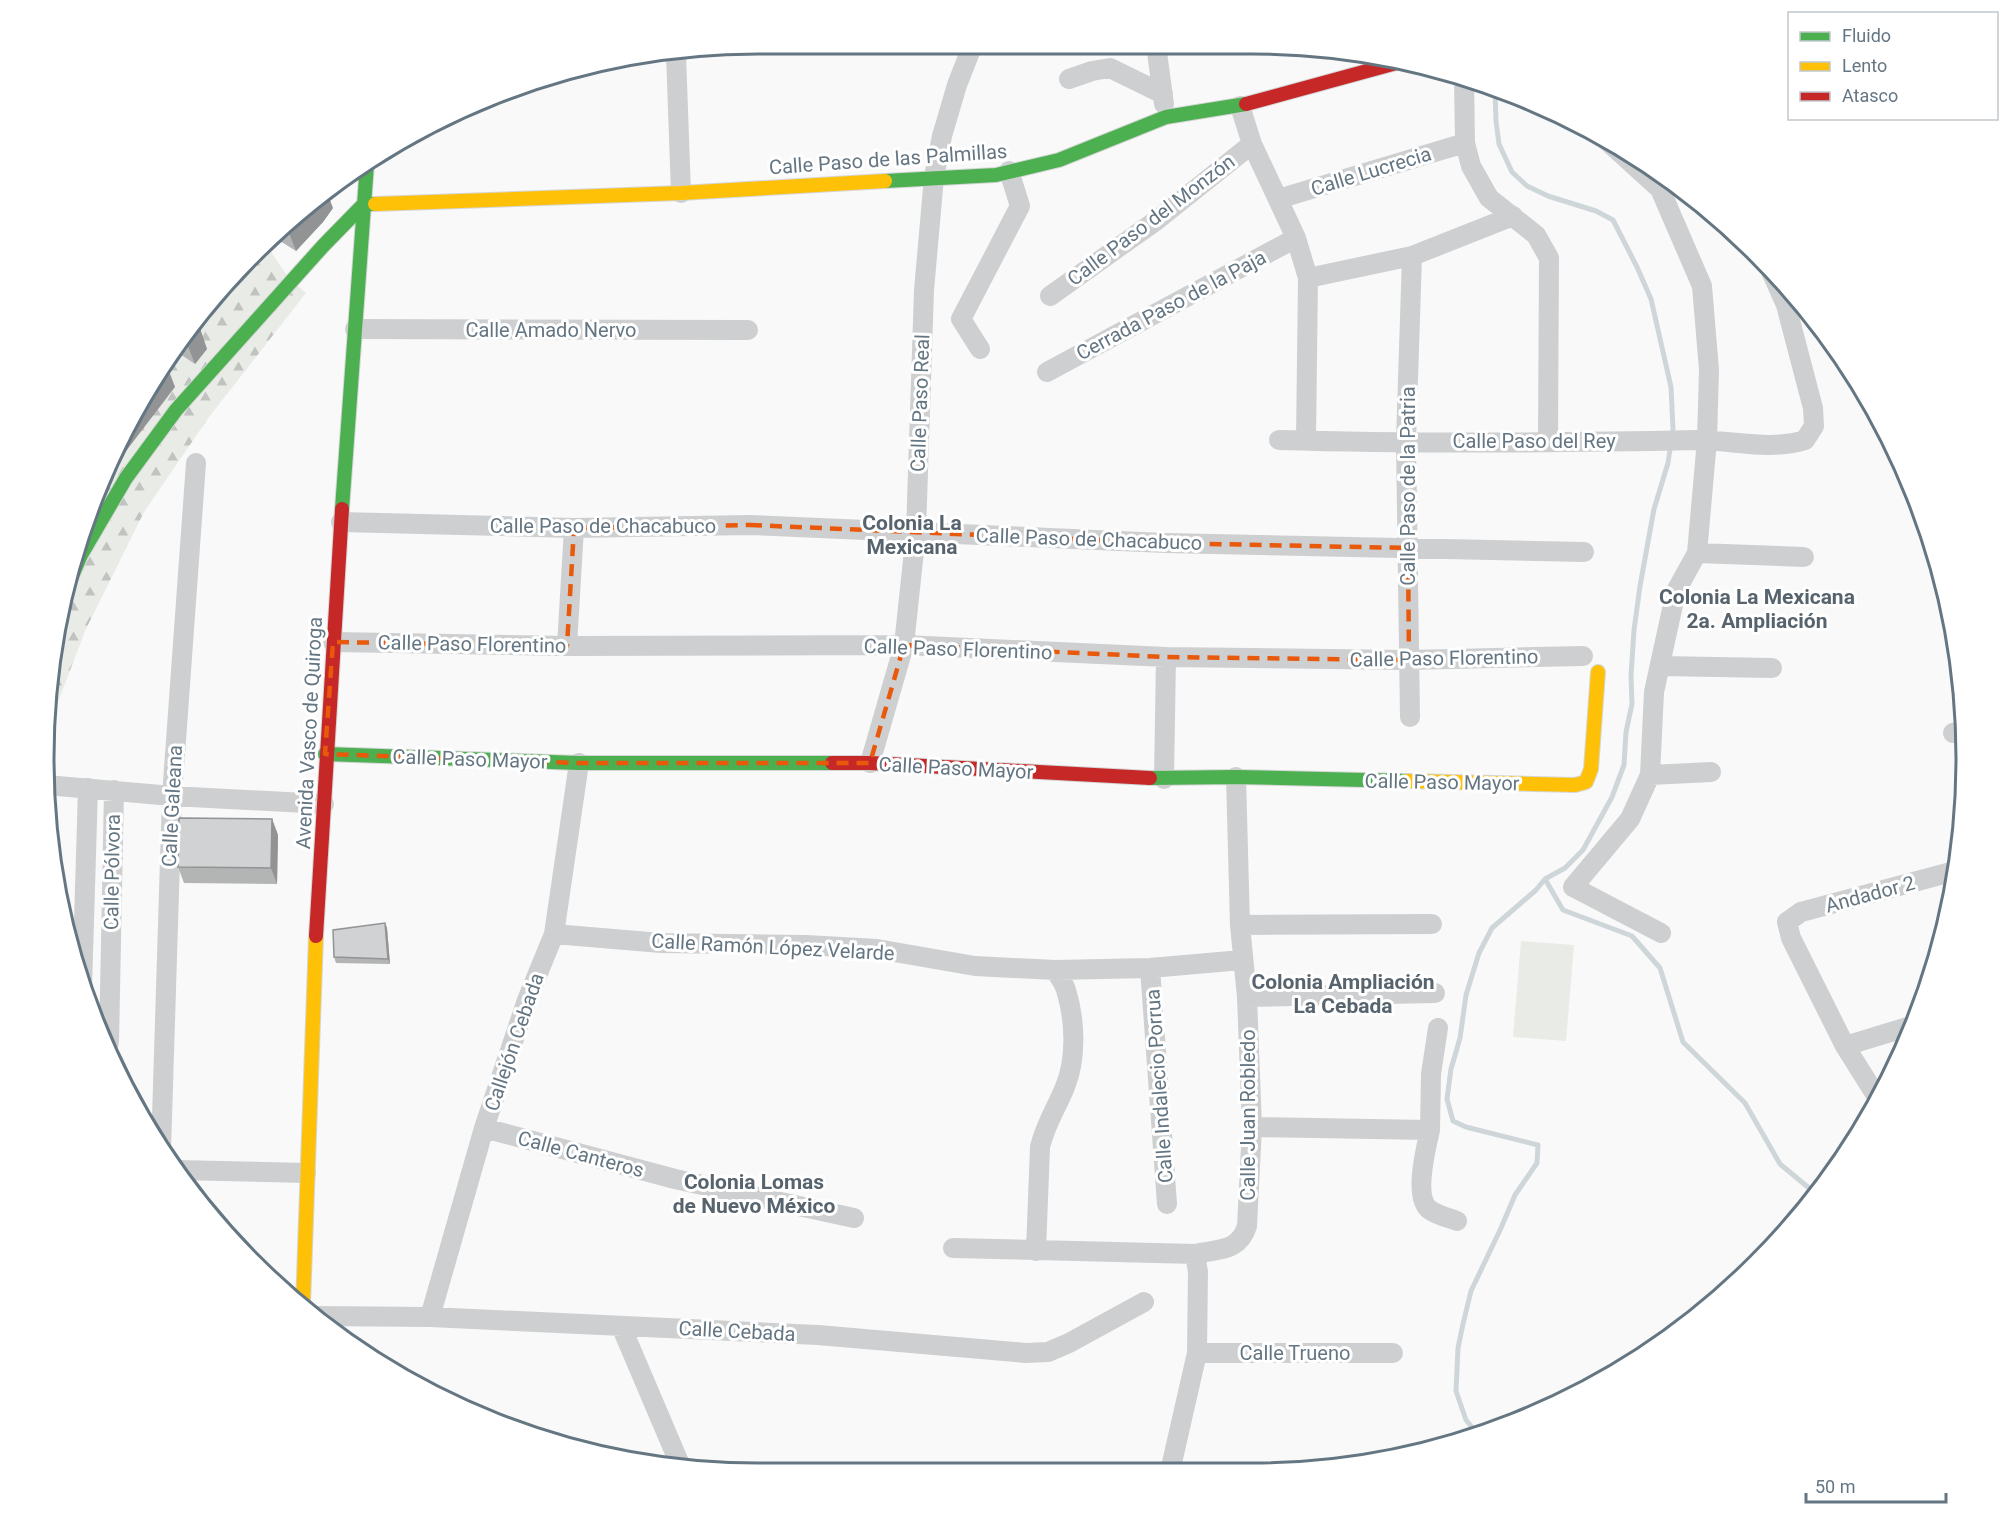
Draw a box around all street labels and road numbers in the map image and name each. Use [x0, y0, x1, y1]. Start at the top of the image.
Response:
street label: Calle Paso de las Palmillas [768, 139, 1008, 179]
street label: Calle Lucrecia [1308, 141, 1434, 201]
street label: Calle Paso del Monzón [1063, 149, 1239, 291]
street label: Cerrada Paso de la Paja [1072, 245, 1270, 365]
street label: Calle Amado Nervo [465, 318, 637, 342]
street label: Calle Paso Real [906, 334, 934, 472]
street label: Calle Paso de la Patria [1396, 386, 1420, 586]
street label: Calle Paso del Rey [1452, 429, 1616, 453]
street label: Calle Paso de Chacabuco [490, 514, 716, 538]
street label: Calle Paso de Chacabuco [975, 523, 1203, 555]
street label: Avenida Vasco de Quiroga [291, 616, 327, 850]
street label: Calle Paso Florentino [377, 630, 567, 658]
street label: Calle Paso Florentino [863, 634, 1053, 664]
street label: Calle Paso Florentino [1349, 644, 1539, 672]
street label: Calle Galeana [157, 744, 187, 868]
street label: Calle Paso Mayor [392, 744, 548, 774]
street label: Calle Paso Mayor [878, 752, 1034, 784]
street label: Calle Paso Mayor [1364, 769, 1520, 795]
street label: Calle Pólvora [99, 814, 125, 930]
street label: Andador 2 [1822, 871, 1918, 917]
street label: Calle Ramón López Velarde [651, 929, 895, 965]
street label: Callejón Cebada [479, 970, 549, 1114]
street label: Calle Indalecio Porrua [1140, 988, 1178, 1184]
street label: Calle Juan Robledo [1236, 1029, 1260, 1201]
street label: Calle Canteros [515, 1126, 647, 1182]
street label: Calle Cebada [678, 1316, 796, 1346]
street label: Calle Trueno [1240, 1341, 1350, 1365]

